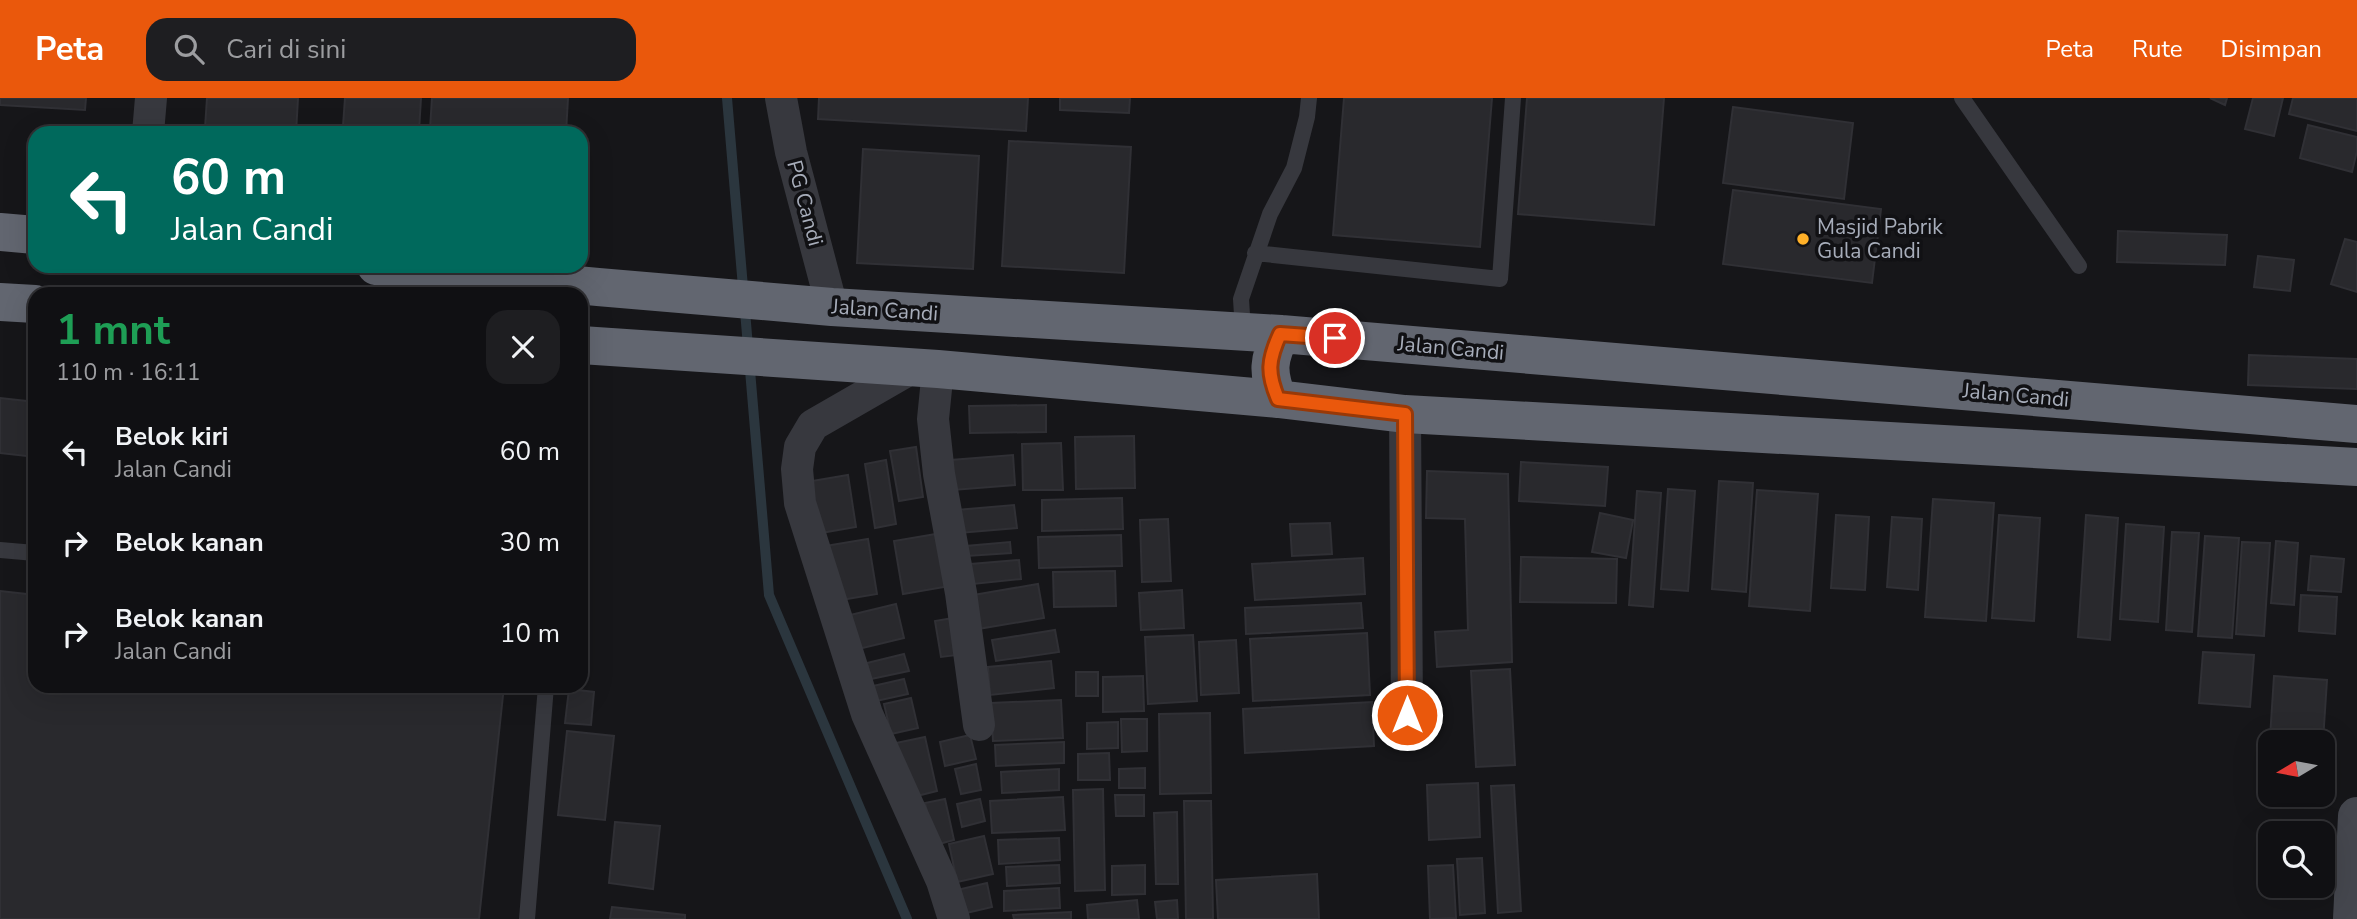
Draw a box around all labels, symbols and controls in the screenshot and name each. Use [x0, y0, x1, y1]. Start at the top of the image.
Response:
search box [146, 18, 636, 81]
text: Peta [35, 27, 104, 72]
icon: search [170, 30, 208, 68]
text: Cari di sini [226, 32, 346, 67]
text: Peta [2045, 33, 2094, 65]
text: Rute [2132, 33, 2183, 65]
text: Disimpan [2221, 33, 2322, 65]
text: 60 m [171, 144, 286, 211]
icon: left [56, 154, 147, 245]
street label: PG Candi [780, 157, 830, 249]
text: Jalan Candi [171, 208, 333, 251]
place label: Masjid Pabrik Gula Candi [1817, 213, 1943, 265]
marker: Masjid Pabrik Gula Candi [1795, 231, 1811, 247]
street label: Jalan Candi [830, 292, 939, 328]
text: 1 mnt [56, 302, 170, 359]
pin [1305, 308, 1365, 368]
button: close [486, 310, 560, 384]
icon: arrive [1316, 319, 1354, 357]
street label: Jalan Candi [1396, 329, 1505, 367]
text: 110 m · 16:11 [56, 357, 201, 388]
street label: Jalan Candi [1961, 376, 2070, 414]
text: Belok kiri [115, 419, 228, 454]
icon: left [56, 433, 94, 471]
text: 60 m [500, 434, 560, 469]
text: Jalan Candi [115, 454, 232, 485]
icon: right [56, 524, 94, 562]
text: Belok kanan [115, 525, 264, 560]
text: 30 m [500, 525, 560, 560]
text: Belok kanan [115, 601, 264, 636]
icon: right [56, 615, 94, 653]
text: 10 m [500, 616, 560, 651]
text: Jalan Candi [115, 636, 232, 667]
position arrow [1370, 678, 1444, 752]
north arrow [2258, 730, 2334, 807]
map controls [2258, 730, 2335, 898]
button: search [2258, 821, 2335, 898]

